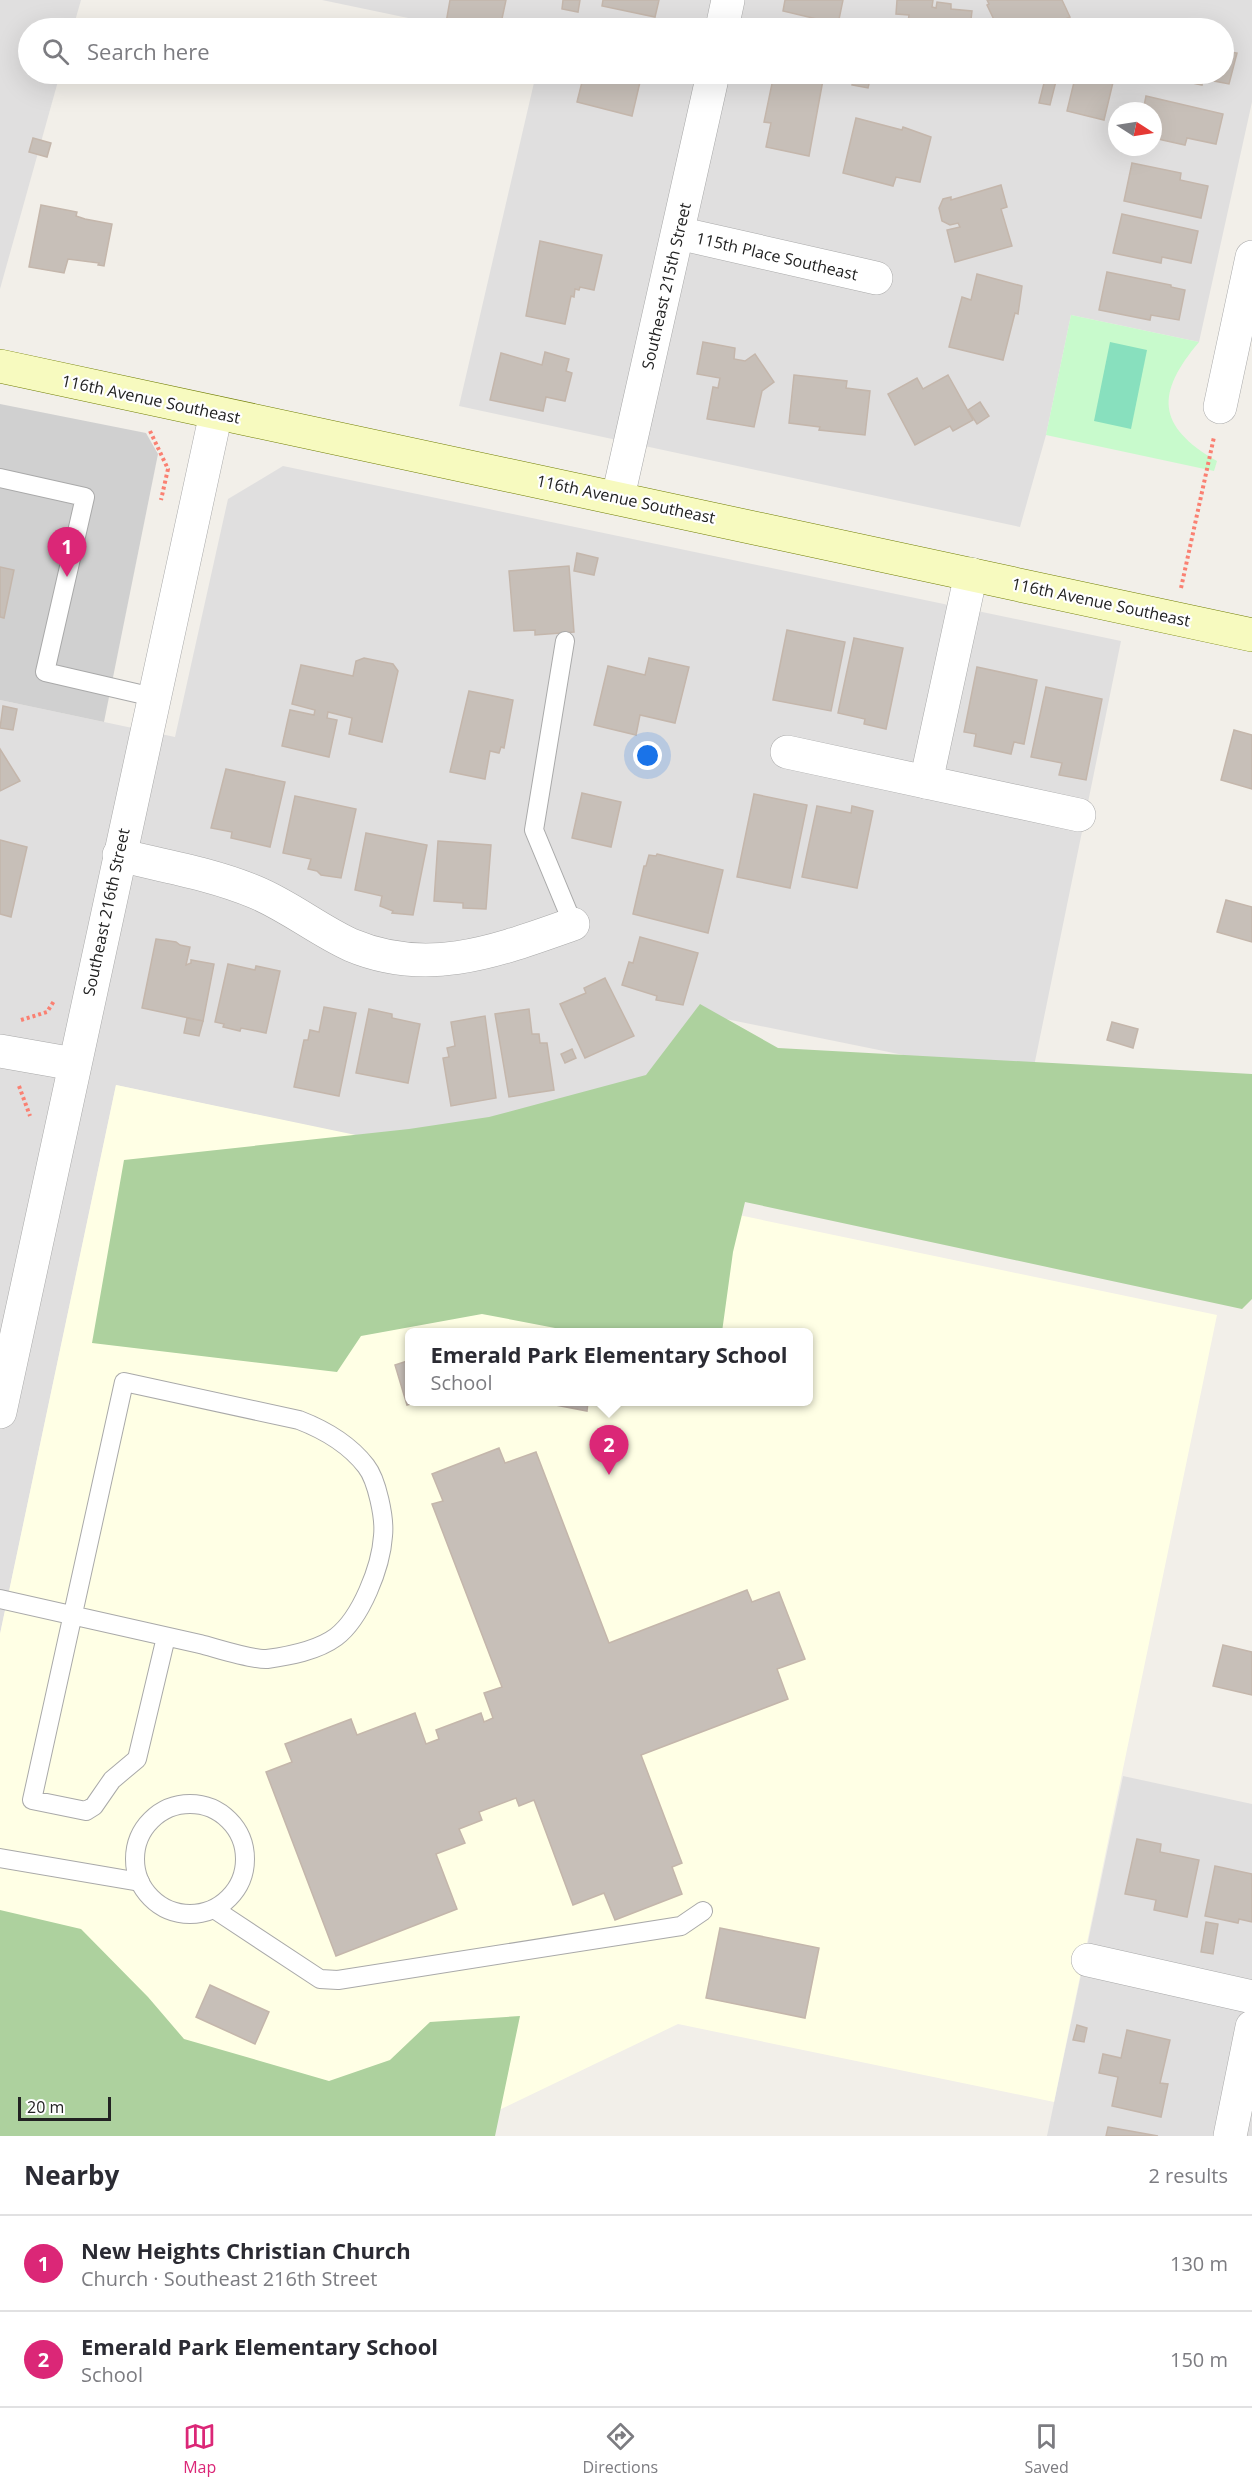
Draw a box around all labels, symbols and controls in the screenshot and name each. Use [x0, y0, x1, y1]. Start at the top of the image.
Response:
search box [18, 18, 1234, 84]
icon: search [39, 35, 72, 68]
text: Search here [87, 36, 210, 66]
north arrow [1108, 102, 1162, 156]
street label: Southeast 215th Street [636, 200, 696, 372]
street label: 115th Place Southeast [694, 227, 860, 285]
street label: 116th Avenue Southeast [60, 369, 243, 429]
street label: 116th Avenue Southeast [535, 469, 718, 529]
pin: 1 [48, 528, 86, 577]
street label: 116th Avenue Southeast [1010, 572, 1193, 632]
your location [633, 741, 662, 770]
street label: Southeast 216th Street [77, 826, 135, 998]
popup [405, 1328, 813, 1406]
text: Emerald Park Elementary School [431, 1339, 788, 1369]
text: School [431, 1369, 492, 1396]
pin: 2 [590, 1426, 628, 1475]
scale bar [18, 2094, 111, 2122]
text: 20 m [27, 2096, 64, 2118]
text: Nearby [24, 2157, 119, 2193]
text: 2 results [1148, 2162, 1228, 2189]
text: New Heights Christian Church [81, 2235, 411, 2265]
text: 1 [38, 2250, 49, 2277]
text: 130 m [1170, 2250, 1228, 2277]
text: Church · Southeast 216th Street [81, 2265, 377, 2292]
text: Emerald Park Elementary School [81, 2331, 438, 2361]
text: 2 [38, 2346, 49, 2373]
text: 150 m [1170, 2346, 1228, 2373]
text: School [81, 2361, 143, 2388]
tab: Map [183, 2420, 216, 2478]
tab: Directions [583, 2420, 658, 2478]
tab: Saved [1024, 2420, 1069, 2478]

